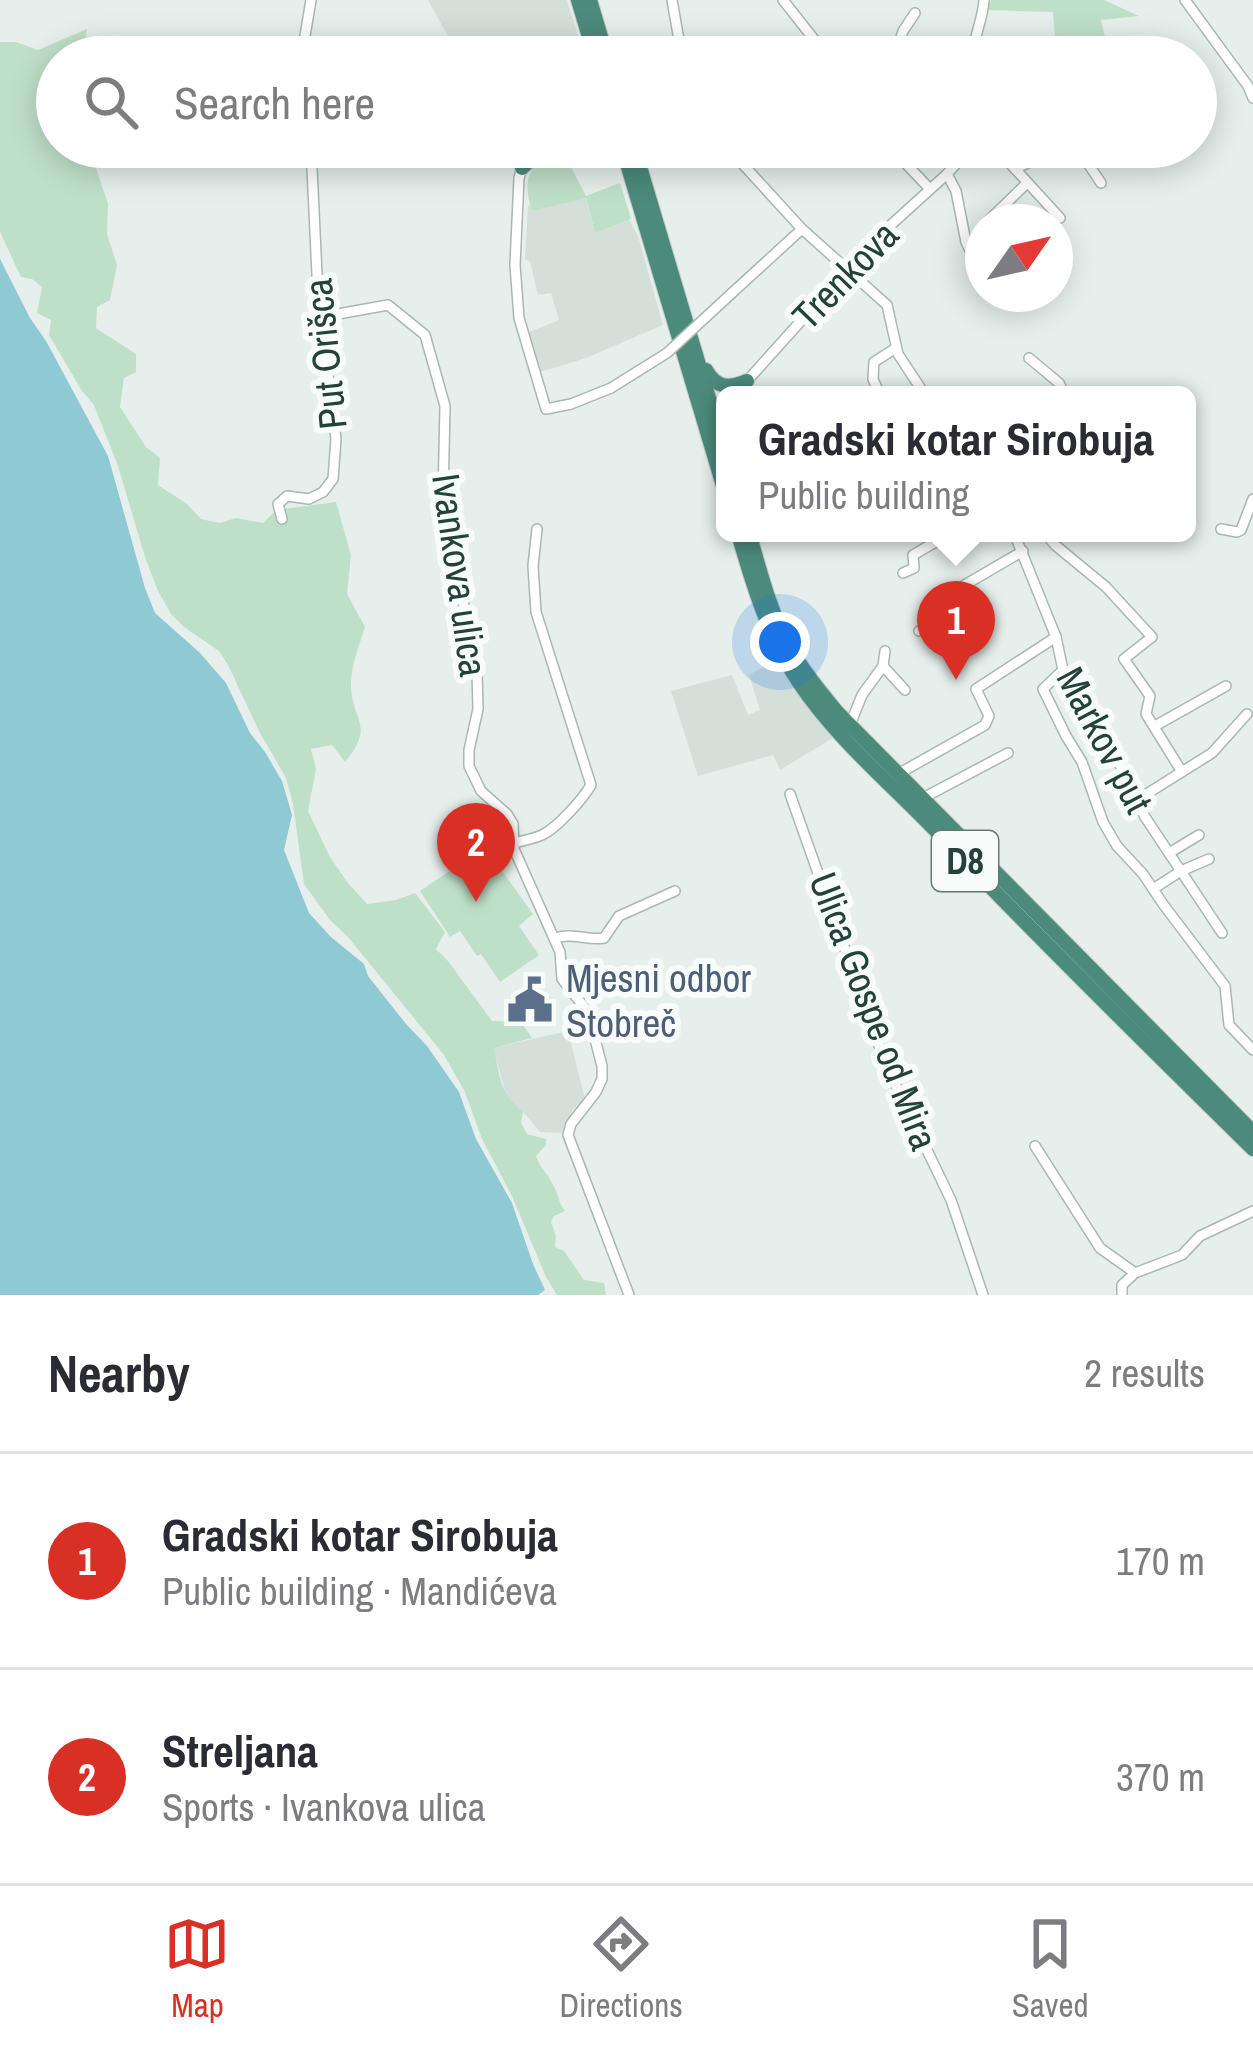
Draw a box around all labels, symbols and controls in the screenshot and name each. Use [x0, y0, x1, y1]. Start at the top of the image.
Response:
search box [36, 36, 1217, 168]
icon: search [78, 69, 144, 135]
text: Search here [174, 72, 375, 133]
north arrow [965, 204, 1073, 312]
street label: Trenkova [780, 209, 910, 341]
street label: Put Orišca [291, 276, 359, 432]
popup [716, 386, 1196, 542]
text: Gradski kotar Sirobuja [758, 408, 1154, 469]
text: Public building [758, 469, 970, 521]
street label: Ivankova ulica [420, 470, 500, 680]
pin: 1 [917, 581, 995, 680]
your location [750, 612, 810, 672]
street label: Markov put [1045, 658, 1165, 822]
pin: 2 [437, 803, 515, 902]
road number: D8 [932, 831, 998, 891]
street label: Ulica Gospe od Mira [797, 865, 951, 1157]
place label: Mjesni odbor Stobreč [566, 952, 751, 1049]
public building icon: Mjesni odbor Stobreč [505, 975, 555, 1025]
text: Nearby [48, 1339, 190, 1408]
text: 2 results [1084, 1347, 1205, 1399]
text: Gradski kotar Sirobuja [162, 1504, 558, 1565]
text: 1 [78, 1535, 96, 1587]
text: 170 m [1116, 1535, 1205, 1587]
text: Public building · Mandićeva [162, 1565, 557, 1617]
text: Streljana [162, 1720, 318, 1781]
text: 2 [78, 1751, 96, 1803]
text: 370 m [1116, 1751, 1205, 1803]
text: Sports · Ivankova ulica [162, 1781, 486, 1833]
tab: Map [164, 1911, 230, 2027]
tab: Directions [559, 1911, 683, 2027]
tab: Saved [1012, 1911, 1088, 2027]

